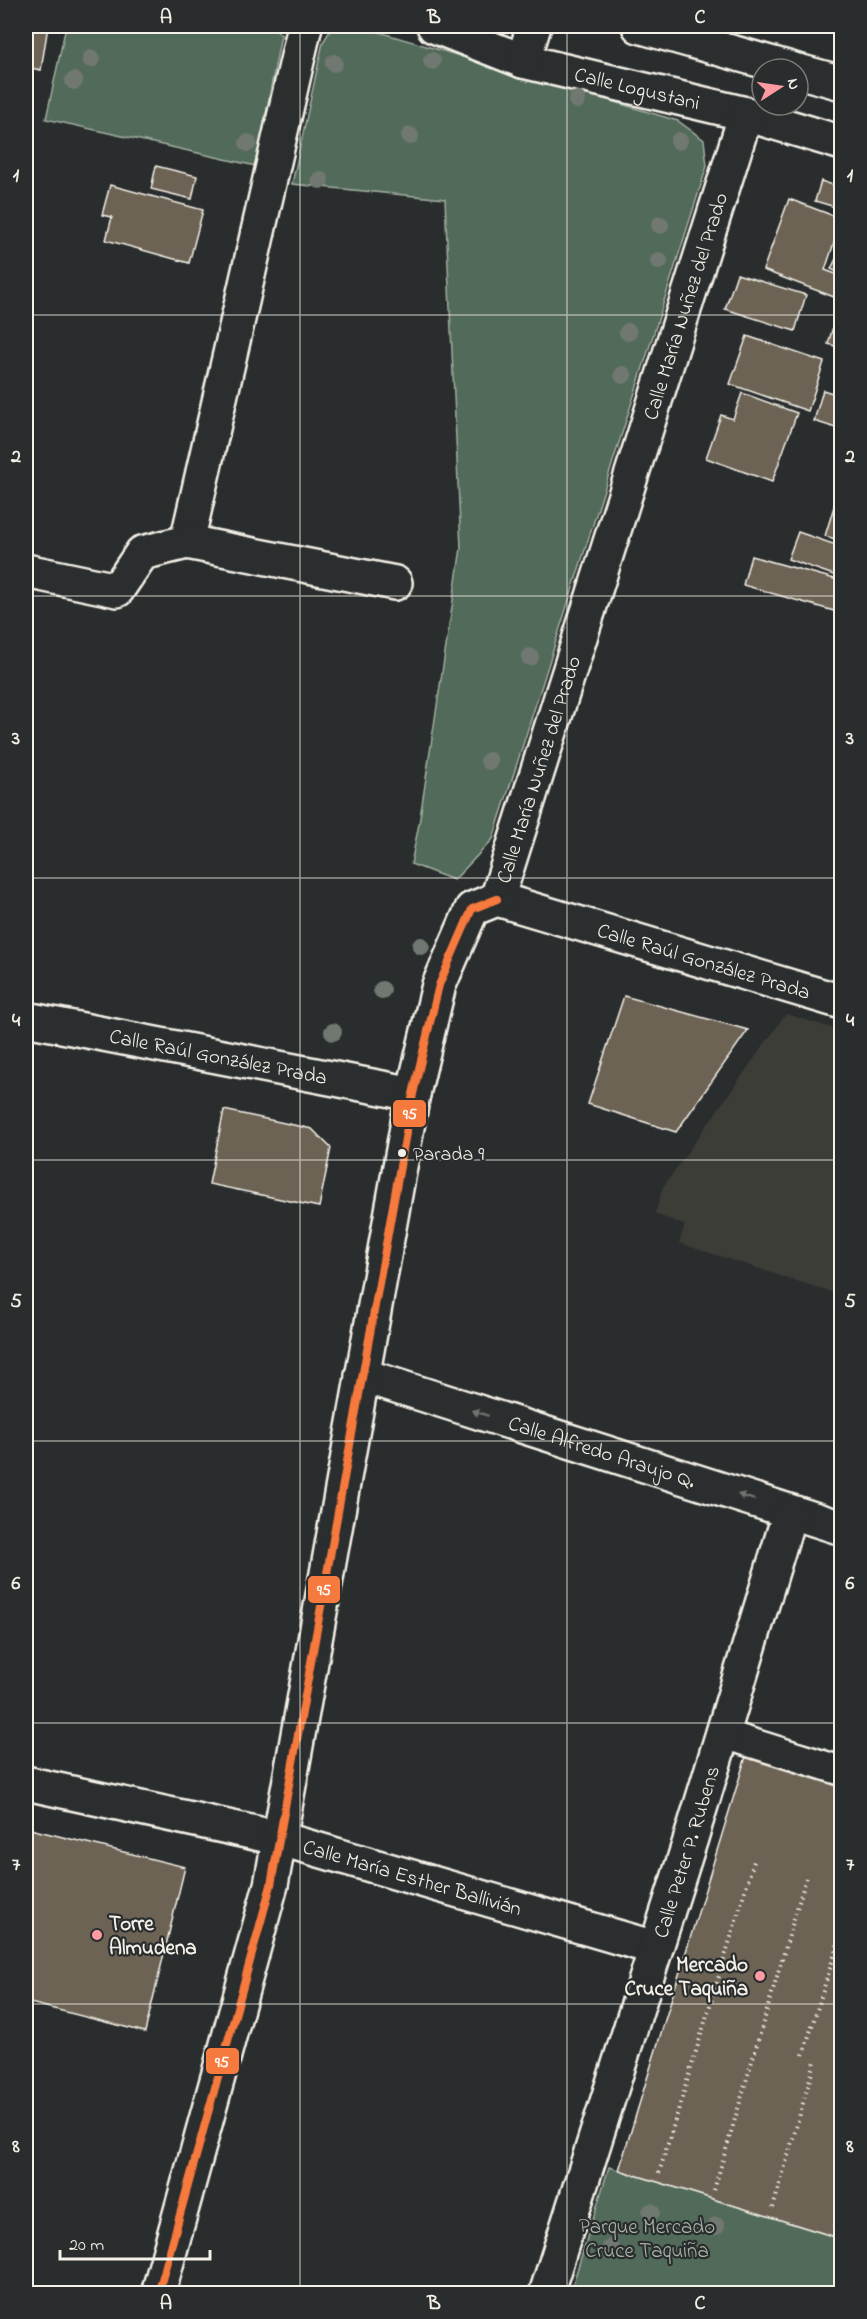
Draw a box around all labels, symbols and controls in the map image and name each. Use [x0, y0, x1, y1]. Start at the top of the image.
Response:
text: A [160, 4, 172, 33]
text: B [426, 4, 441, 33]
text: C [695, 4, 706, 33]
north arrow [750, 57, 810, 117]
street label: Calle Logustani [571, 61, 702, 119]
text: N [780, 77, 806, 92]
text: 1 [13, 162, 20, 191]
text: 1 [847, 162, 854, 191]
street label: Calle María Nuñez del Prado [637, 189, 737, 424]
text: 2 [10, 443, 21, 472]
text: 2 [844, 443, 855, 472]
street label: Calle María Nuñez del Prado [490, 652, 590, 888]
text: 3 [11, 725, 20, 754]
text: 3 [845, 725, 854, 754]
street label: Calle Raúl González Prada [593, 917, 814, 1009]
text: 4 [12, 1007, 21, 1036]
text: 4 [846, 1007, 855, 1036]
street label: Calle Raúl González Prada [107, 1022, 329, 1094]
line badge: 95 [392, 1099, 427, 1128]
text: 95 [402, 1103, 418, 1127]
place label: Parada 9 [413, 1141, 484, 1170]
marker: Parada 9 [396, 1147, 408, 1159]
text: 5 [10, 1288, 22, 1317]
text: 5 [844, 1288, 856, 1317]
one-way arrow [471, 1407, 489, 1417]
street label: Calle Alfredo Araujo Q. [504, 1410, 699, 1497]
one-way arrow [737, 1492, 755, 1502]
text: 6 [12, 1570, 21, 1599]
text: 6 [846, 1570, 855, 1599]
line badge: 95 [307, 1575, 341, 1604]
text: 95 [316, 1579, 332, 1603]
street label: Calle Peter P. Rubens [647, 1763, 729, 1942]
street label: Calle María Esther Ballivián [299, 1833, 525, 1925]
text: 7 [12, 1851, 21, 1880]
text: 7 [846, 1851, 855, 1880]
place label: Torre Almudena [109, 1910, 197, 1964]
marker: Torre Almudena [90, 1928, 104, 1942]
place label: Mercado Cruce Taquiña [624, 1951, 748, 2005]
marker: Mercado Cruce Taquiña [753, 1969, 767, 1983]
line badge: 95 [205, 2047, 240, 2075]
text: 95 [214, 2051, 230, 2075]
text: 8 [11, 2133, 20, 2162]
text: 8 [845, 2133, 854, 2162]
park label: Parque Mercado Cruce Taquiña [579, 2213, 715, 2267]
scale bar [60, 2223, 210, 2261]
text: 20 m [69, 2233, 104, 2259]
text: A [160, 2290, 172, 2319]
text: B [426, 2290, 441, 2319]
text: C [695, 2290, 706, 2319]

